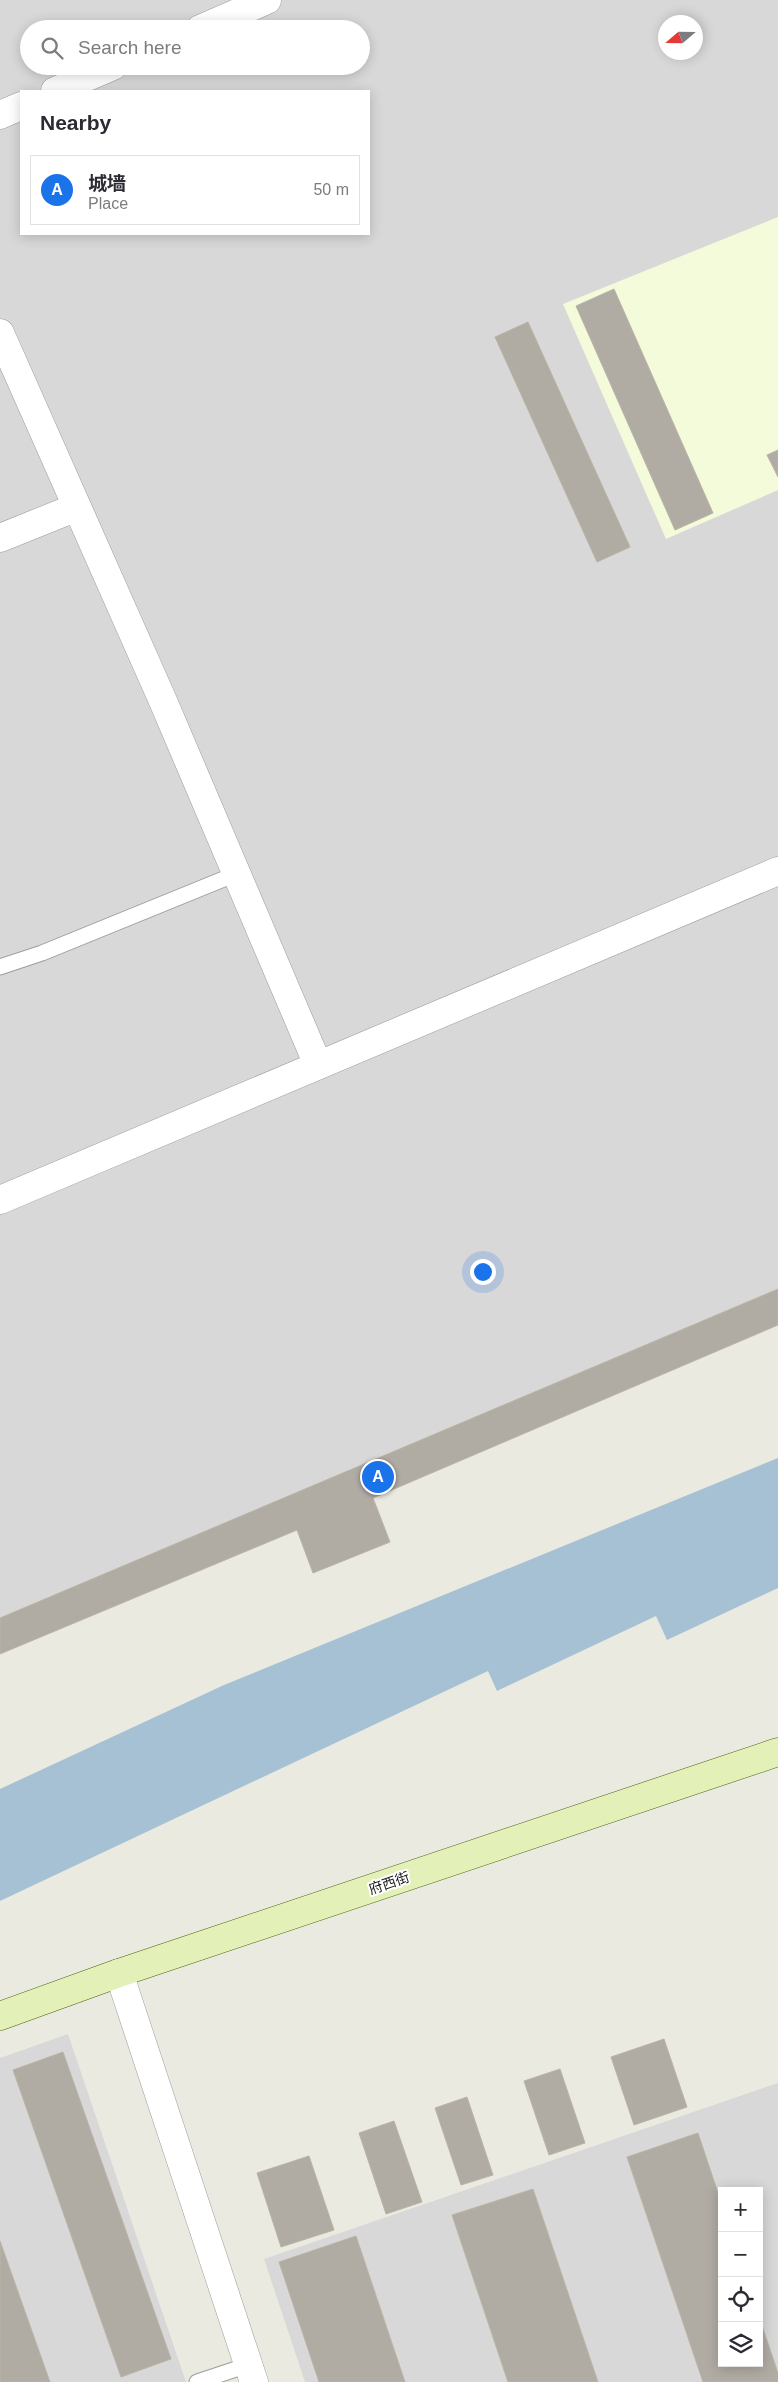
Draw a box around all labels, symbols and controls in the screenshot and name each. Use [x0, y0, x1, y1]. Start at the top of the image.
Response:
north arrow [658, 15, 703, 60]
search box [20, 20, 370, 75]
icon: search [38, 34, 66, 62]
text: Search here [78, 37, 182, 58]
text: Nearby [40, 111, 111, 134]
text: 城墙 [88, 173, 126, 194]
text: A [51, 181, 63, 198]
text: 50 m [313, 181, 349, 198]
text: Place [88, 195, 128, 212]
your location [470, 1259, 496, 1285]
pin: A [362, 1458, 394, 1496]
street label: 府西街 [367, 1869, 411, 1897]
map controls [718, 2187, 763, 2367]
button: + [718, 2187, 763, 2232]
button: − [718, 2232, 763, 2277]
button: locate [718, 2277, 763, 2322]
button: layers [718, 2322, 763, 2367]

